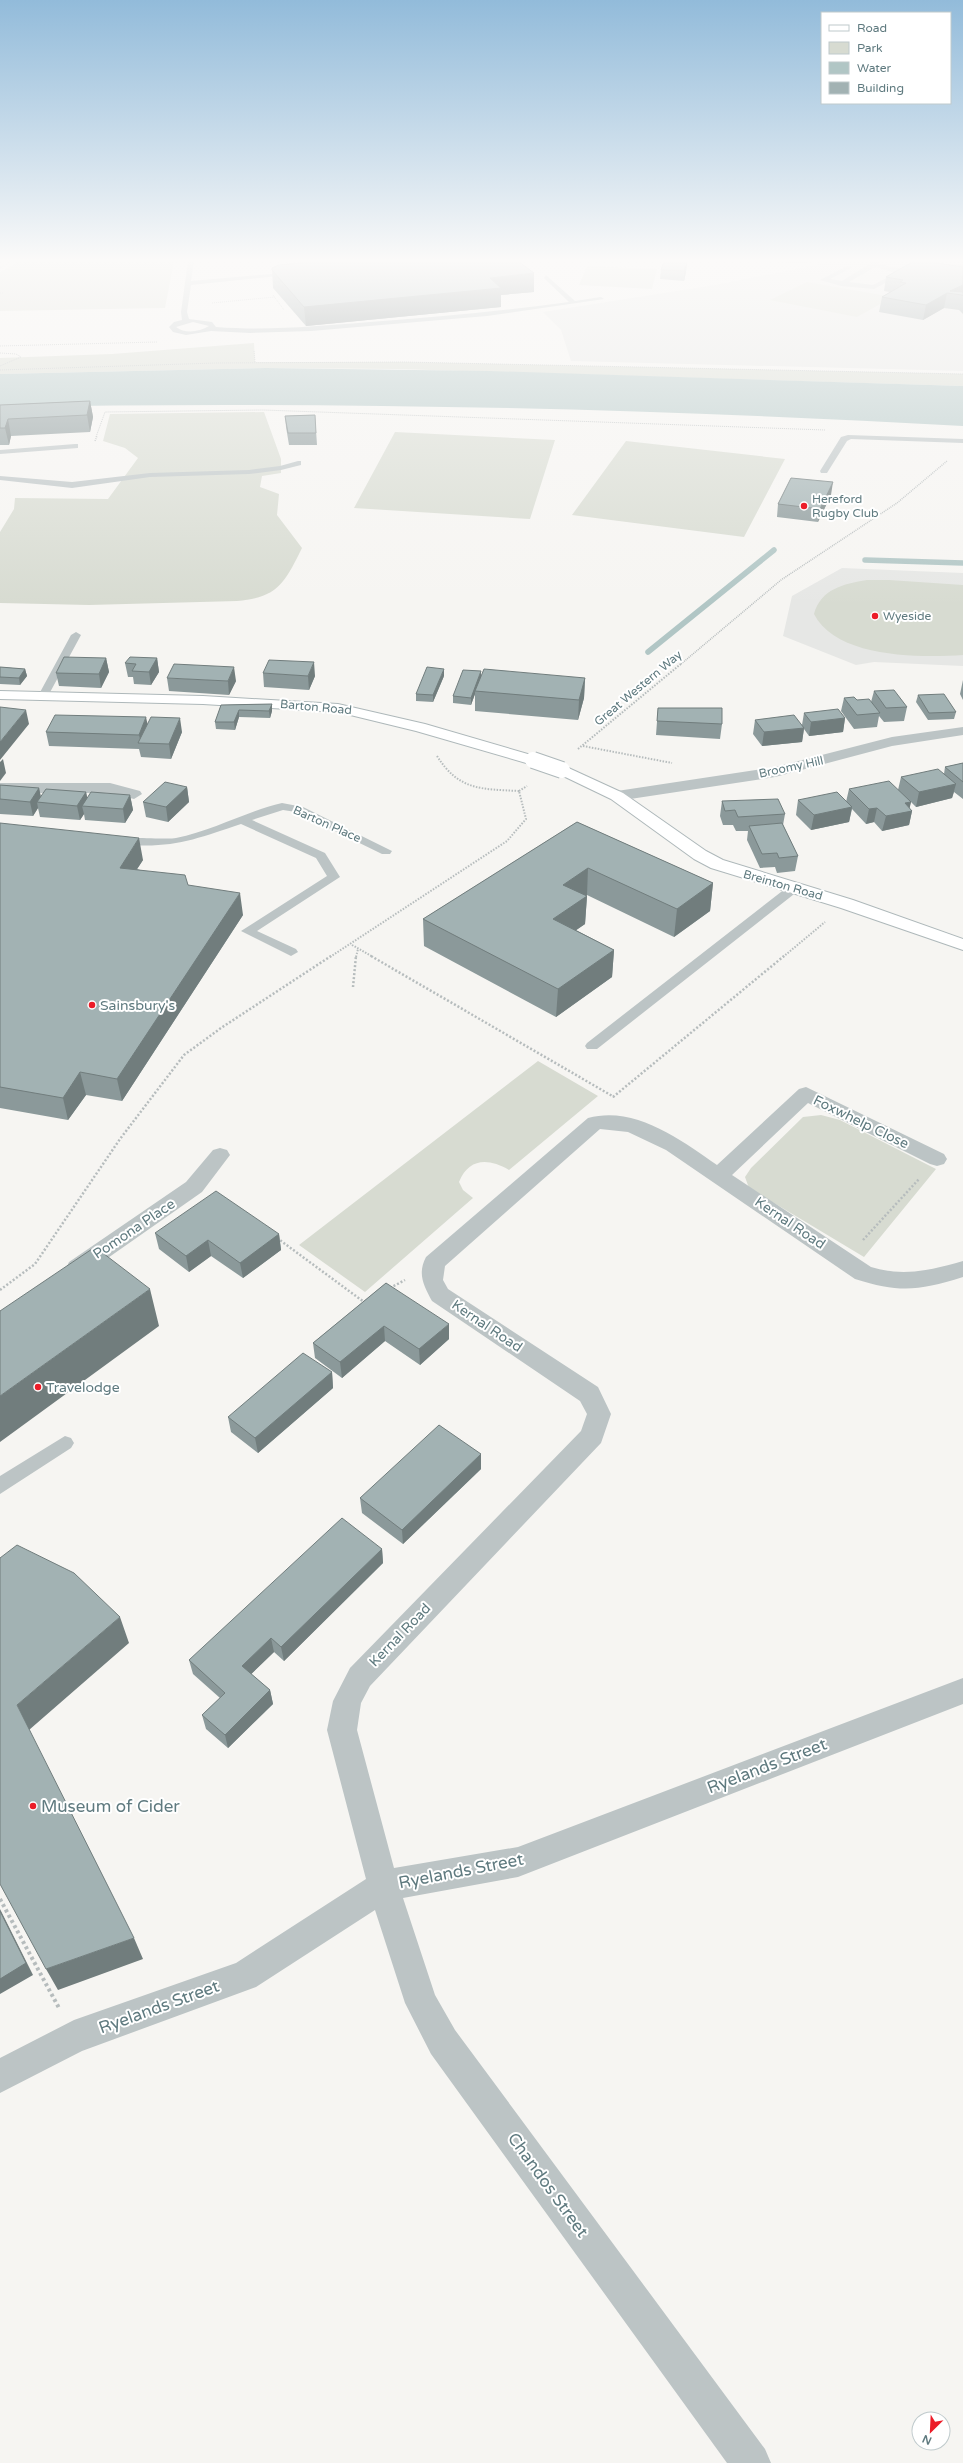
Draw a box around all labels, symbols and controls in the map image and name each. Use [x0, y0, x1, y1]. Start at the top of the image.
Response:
legend [821, 12, 951, 104]
text: Road [857, 21, 887, 35]
text: Park [857, 41, 883, 55]
text: Water [857, 61, 892, 75]
text: Building [857, 81, 904, 95]
place label: Hereford Rugby Club [812, 492, 879, 520]
marker: Hereford Rugby Club [799, 501, 809, 511]
place label: Wyeside [883, 609, 931, 623]
marker: Wyeside [870, 611, 880, 621]
street label: Great Western Way [591, 647, 685, 729]
street label: Barton Road [280, 697, 352, 717]
street label: Broomy Hill [757, 753, 825, 781]
street label: Barton Place [291, 803, 363, 845]
street label: Breinton Road [742, 867, 824, 903]
place label: Sainsbury's [100, 997, 176, 1014]
marker: Sainsbury's [87, 1000, 97, 1010]
street label: Foxwhelp Close [811, 1092, 912, 1152]
street label: Kernal Road [752, 1193, 828, 1253]
street label: Pomona Place [90, 1195, 178, 1263]
street label: Kernal Road [449, 1296, 525, 1356]
place label: Travelodge [46, 1379, 120, 1396]
marker: Travelodge [33, 1382, 43, 1392]
street label: Kernal Road [366, 1600, 434, 1670]
street label: Ryelands Street [704, 1733, 830, 1799]
place label: Museum of Cider [41, 1796, 180, 1817]
marker: Museum of Cider [28, 1801, 38, 1811]
street label: Ryelands Street [397, 1849, 526, 1893]
street label: Ryelands Street [96, 1975, 223, 2039]
street label: Chandos Street [503, 2129, 593, 2242]
north arrow [911, 2411, 951, 2451]
text: N [920, 2432, 934, 2447]

